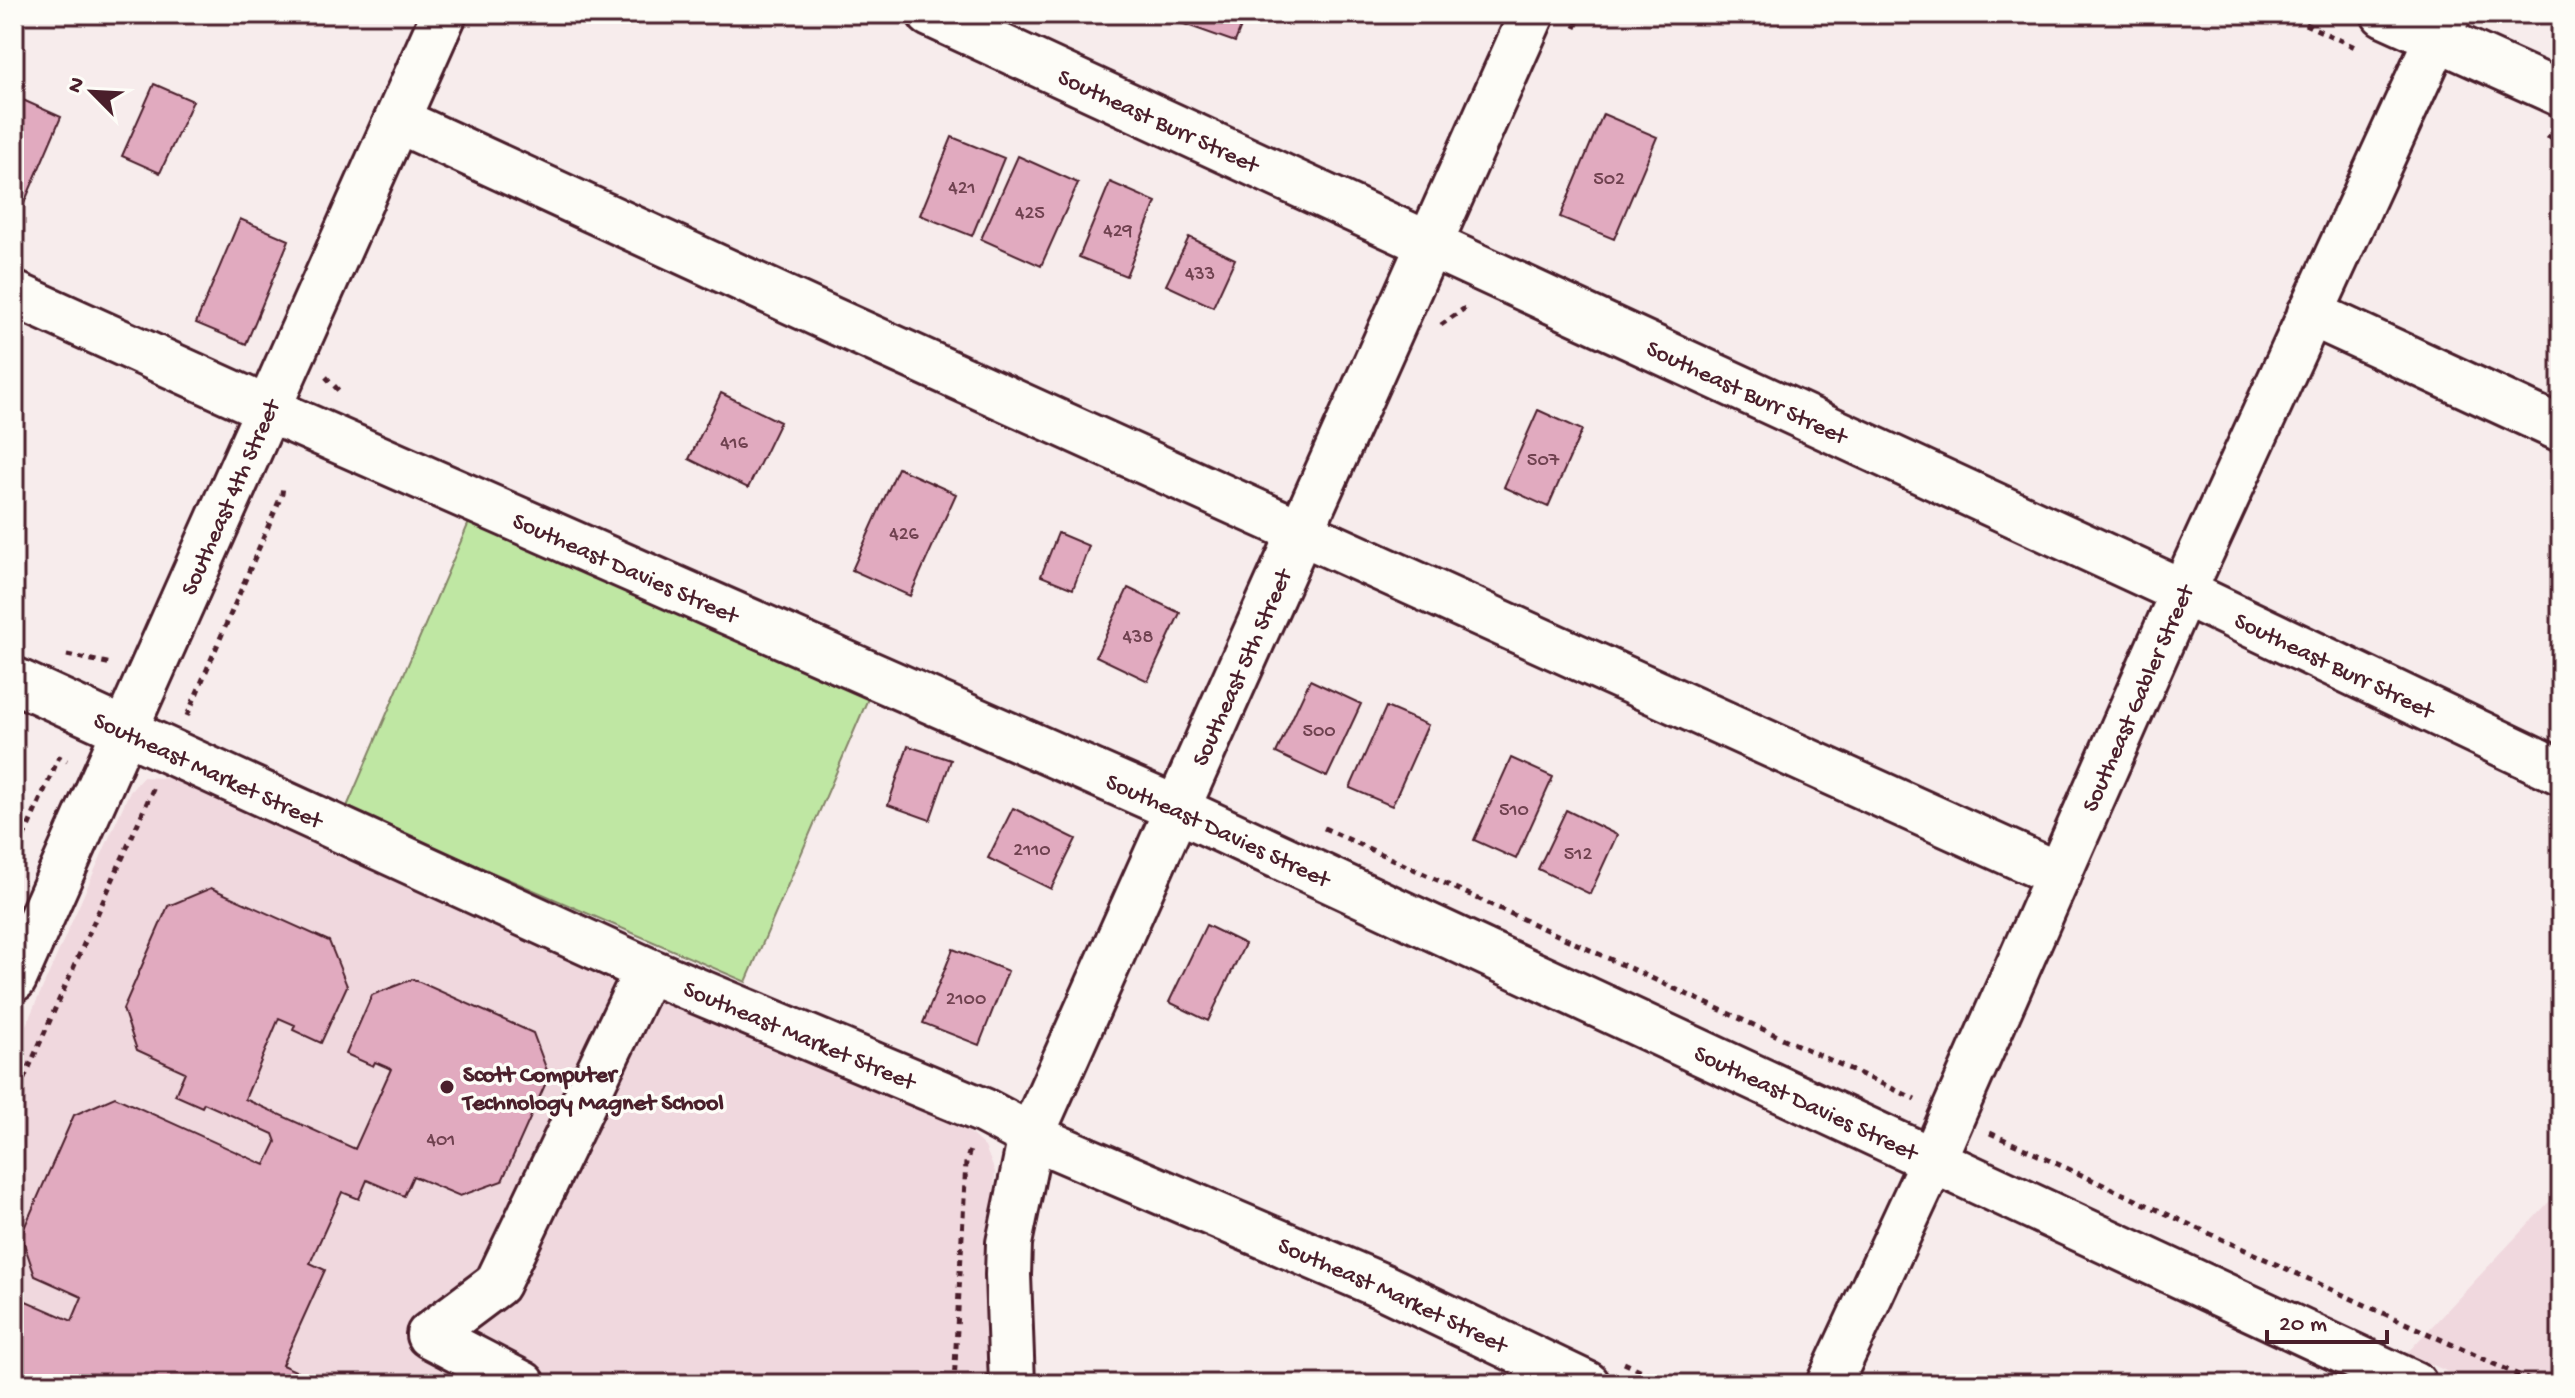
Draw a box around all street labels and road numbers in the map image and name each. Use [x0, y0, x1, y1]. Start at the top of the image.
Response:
street label: Southeast Burr Street [1052, 64, 1264, 182]
street label: Southeast Burr Street [1641, 335, 1853, 454]
street label: Southeast 4th Street [176, 394, 289, 601]
street label: Southeast Davies Street [507, 508, 744, 633]
street label: Southeast 5th Street [1187, 563, 1301, 771]
street label: Southeast Gabler Street [2077, 579, 2203, 817]
street label: Southeast Burr Street [2229, 608, 2440, 728]
street label: Southeast Market Street [88, 707, 328, 838]
street label: Southeast Davies Street [1101, 769, 1336, 897]
street label: Southeast Market Street [678, 976, 921, 1099]
street label: Southeast Davies Street [1688, 1040, 1923, 1170]
street label: Southeast Market Street [1273, 1232, 1513, 1363]

